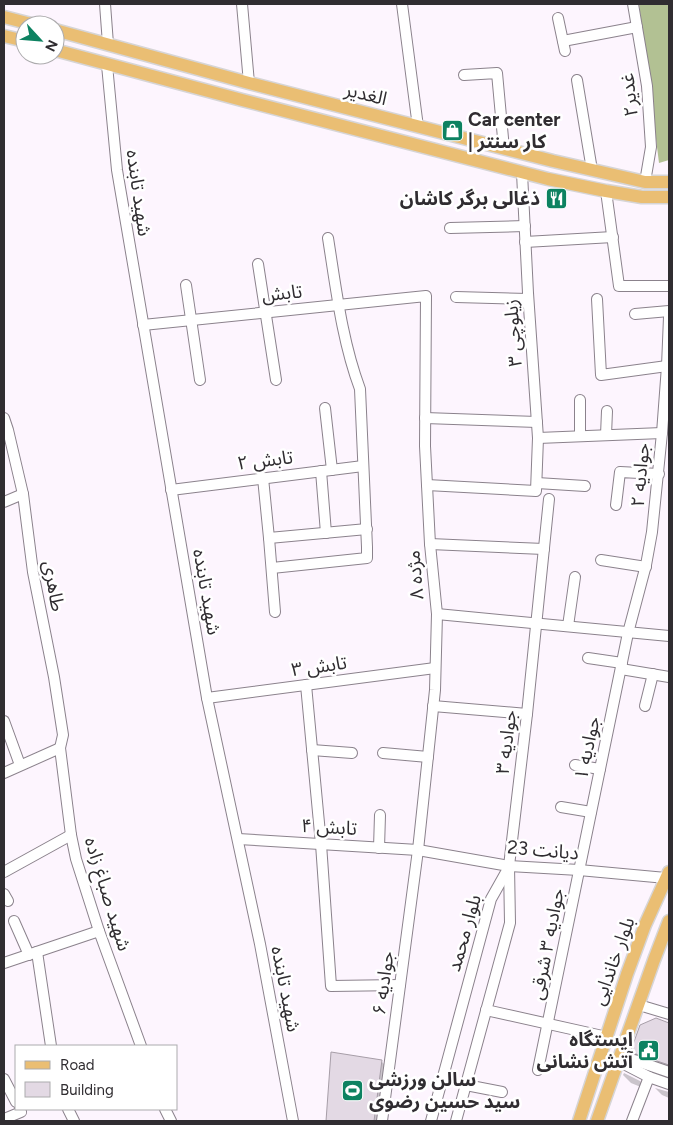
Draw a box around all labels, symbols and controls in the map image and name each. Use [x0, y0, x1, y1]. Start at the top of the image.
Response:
north arrow [15, 15, 65, 65]
text: N [41, 37, 61, 54]
street label: غدیر۲ [615, 72, 643, 118]
street label: الغدیر [342, 77, 389, 110]
place label: Car center | کار سنتر [468, 108, 561, 153]
shop icon: Car center | کار سنتر [440, 118, 464, 142]
street label: شهید تابنده [122, 148, 156, 238]
restaurant icon: ذغالی برگر کاشان [544, 186, 568, 210]
place label: ذغالی برگر کاشان [400, 187, 540, 210]
street label: تابش [261, 279, 303, 307]
street label: زیلوچی ۳ [499, 298, 528, 367]
street label: جوادیه ۲ [626, 442, 654, 508]
street label: تابش ۲ [236, 445, 294, 475]
street label: شهید تابنده [188, 547, 226, 637]
street label: مژده ۸ [401, 549, 429, 601]
street label: طاهری [38, 559, 70, 613]
street label: تابش ۳ [290, 651, 348, 681]
street label: جوادیه ۳ [491, 709, 521, 775]
street label: جوادیه ۱ [569, 714, 605, 782]
street label: تابش ۴ [300, 814, 358, 840]
street label: شهید صباغ زاده [78, 834, 136, 954]
street label: دیانت 23 [506, 835, 580, 865]
street label: جوادیه ۳ شرقی [525, 886, 569, 1002]
street label: بلوار محمد [442, 892, 486, 974]
street label: بلوار خاندایی [586, 914, 640, 1008]
street label: شهید تابنده [266, 944, 306, 1034]
street label: جوادیه ۶ [367, 950, 399, 1016]
place label: ایستگاه آتش نشانی [537, 1028, 634, 1073]
public building icon: ایستگاه آتش نشانی [637, 1038, 661, 1062]
legend [15, 1045, 178, 1110]
text: Road [60, 1056, 95, 1074]
place label: سالن ورزشی سید حسین رضوی [369, 1068, 520, 1113]
sports icon: سالن ورزشی سید حسین رضوی [341, 1078, 365, 1102]
text: Building [60, 1081, 114, 1099]

